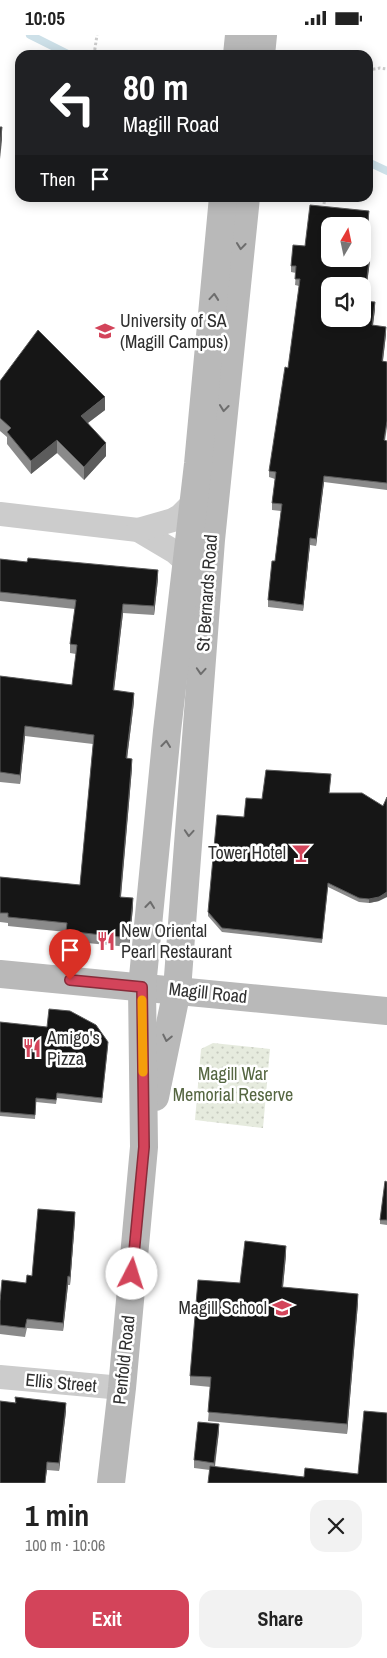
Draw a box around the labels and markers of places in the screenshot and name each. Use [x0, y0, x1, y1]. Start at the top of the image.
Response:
place label: University of SA (Magill Campus) [120, 308, 228, 354]
school or university icon: University of SA (Magill Campus) [94, 320, 116, 342]
place label: Tower Hotel [208, 840, 286, 865]
bar icon: Tower Hotel [290, 842, 312, 864]
place label: New Oriental Pearl Restaurant [121, 918, 232, 964]
pin [49, 929, 91, 980]
restaurant icon: New Oriental Pearl Restaurant [95, 930, 117, 952]
place label: Amigo's Pizza [46, 1025, 100, 1071]
restaurant icon: Amigo's Pizza [21, 1037, 43, 1059]
place label: Magill School [178, 1295, 267, 1320]
school or university icon: Magill School [271, 1297, 293, 1319]

